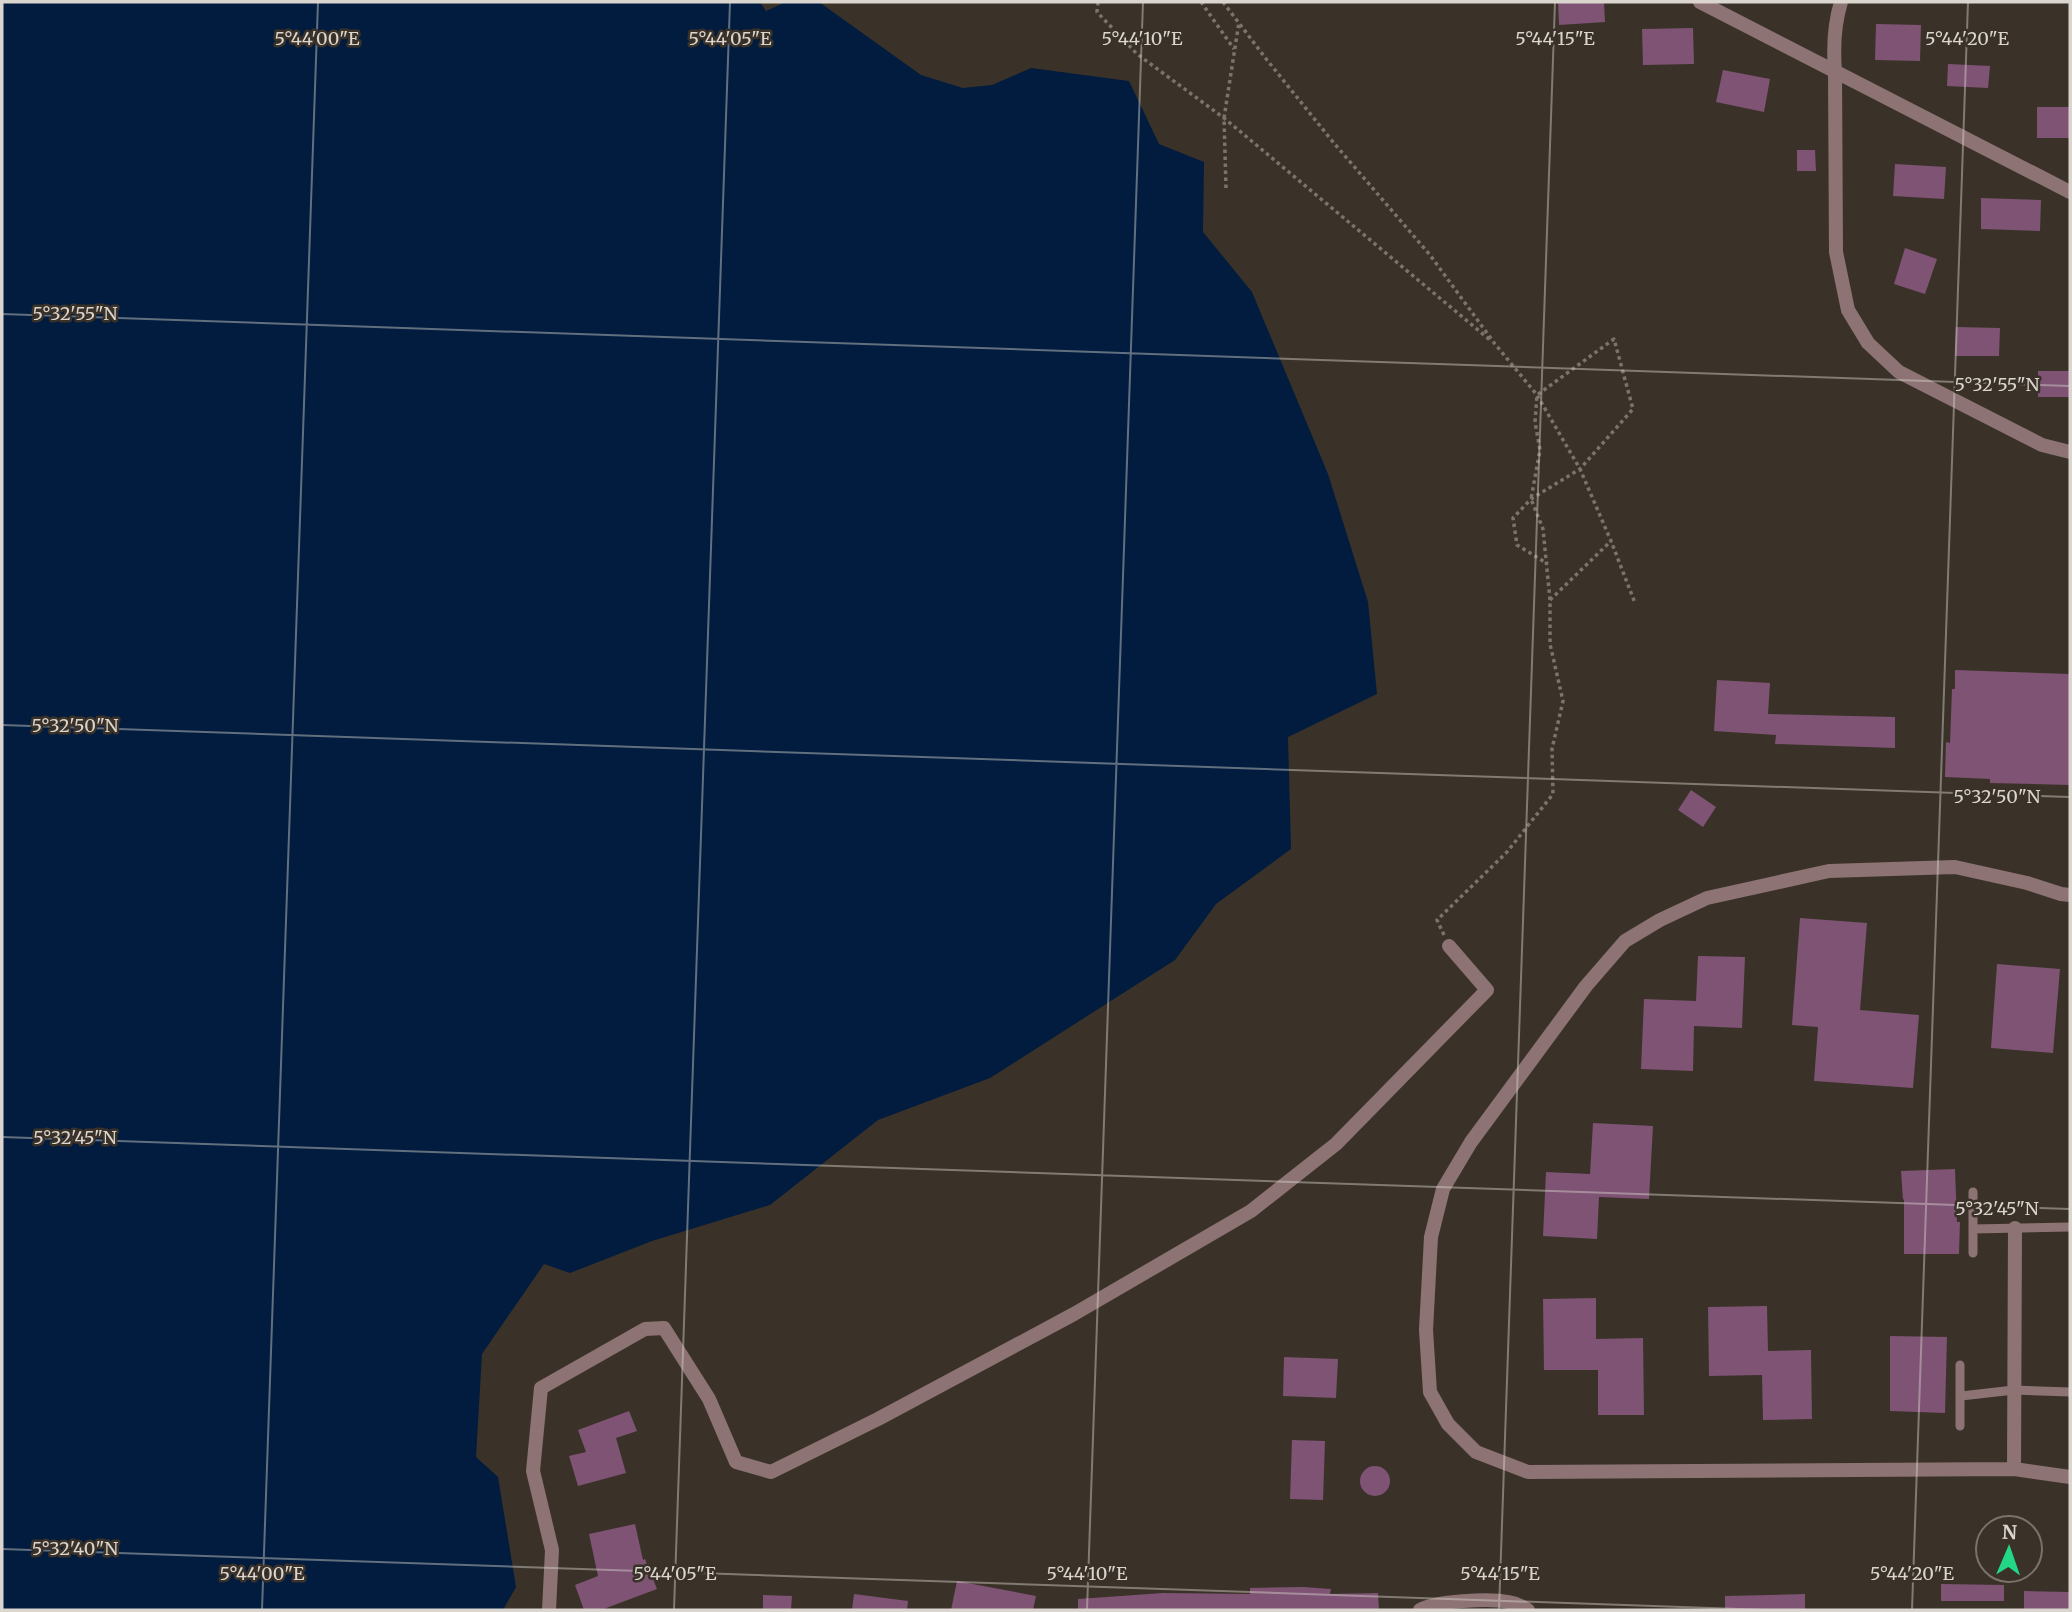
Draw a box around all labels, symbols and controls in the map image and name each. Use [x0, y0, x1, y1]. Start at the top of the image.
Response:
text: 5°44'00"E [275, 27, 360, 50]
text: 5°44'05"E [689, 27, 772, 50]
text: 5°44'10"E [1102, 27, 1183, 50]
text: 5°44'15"E [1515, 27, 1595, 50]
text: 5°44'20"E [1925, 27, 2009, 50]
text: 5°32'55"N [33, 302, 118, 325]
text: 5°32'55"N [1955, 373, 2040, 396]
text: 5°32'50"N [31, 714, 119, 737]
text: 5°32'50"N [1953, 785, 2041, 808]
text: 5°32'45"N [33, 1126, 117, 1149]
text: 5°32'45"N [1955, 1197, 2039, 1220]
north arrow [1974, 1514, 2044, 1584]
text: N [2002, 1520, 2018, 1544]
text: 5°32'40"N [32, 1537, 118, 1560]
text: 5°44'00"E [220, 1562, 305, 1585]
text: 5°44'05"E [634, 1562, 717, 1585]
text: 5°44'10"E [1047, 1562, 1128, 1585]
text: 5°44'15"E [1460, 1562, 1540, 1585]
text: 5°44'20"E [1870, 1562, 1954, 1585]

